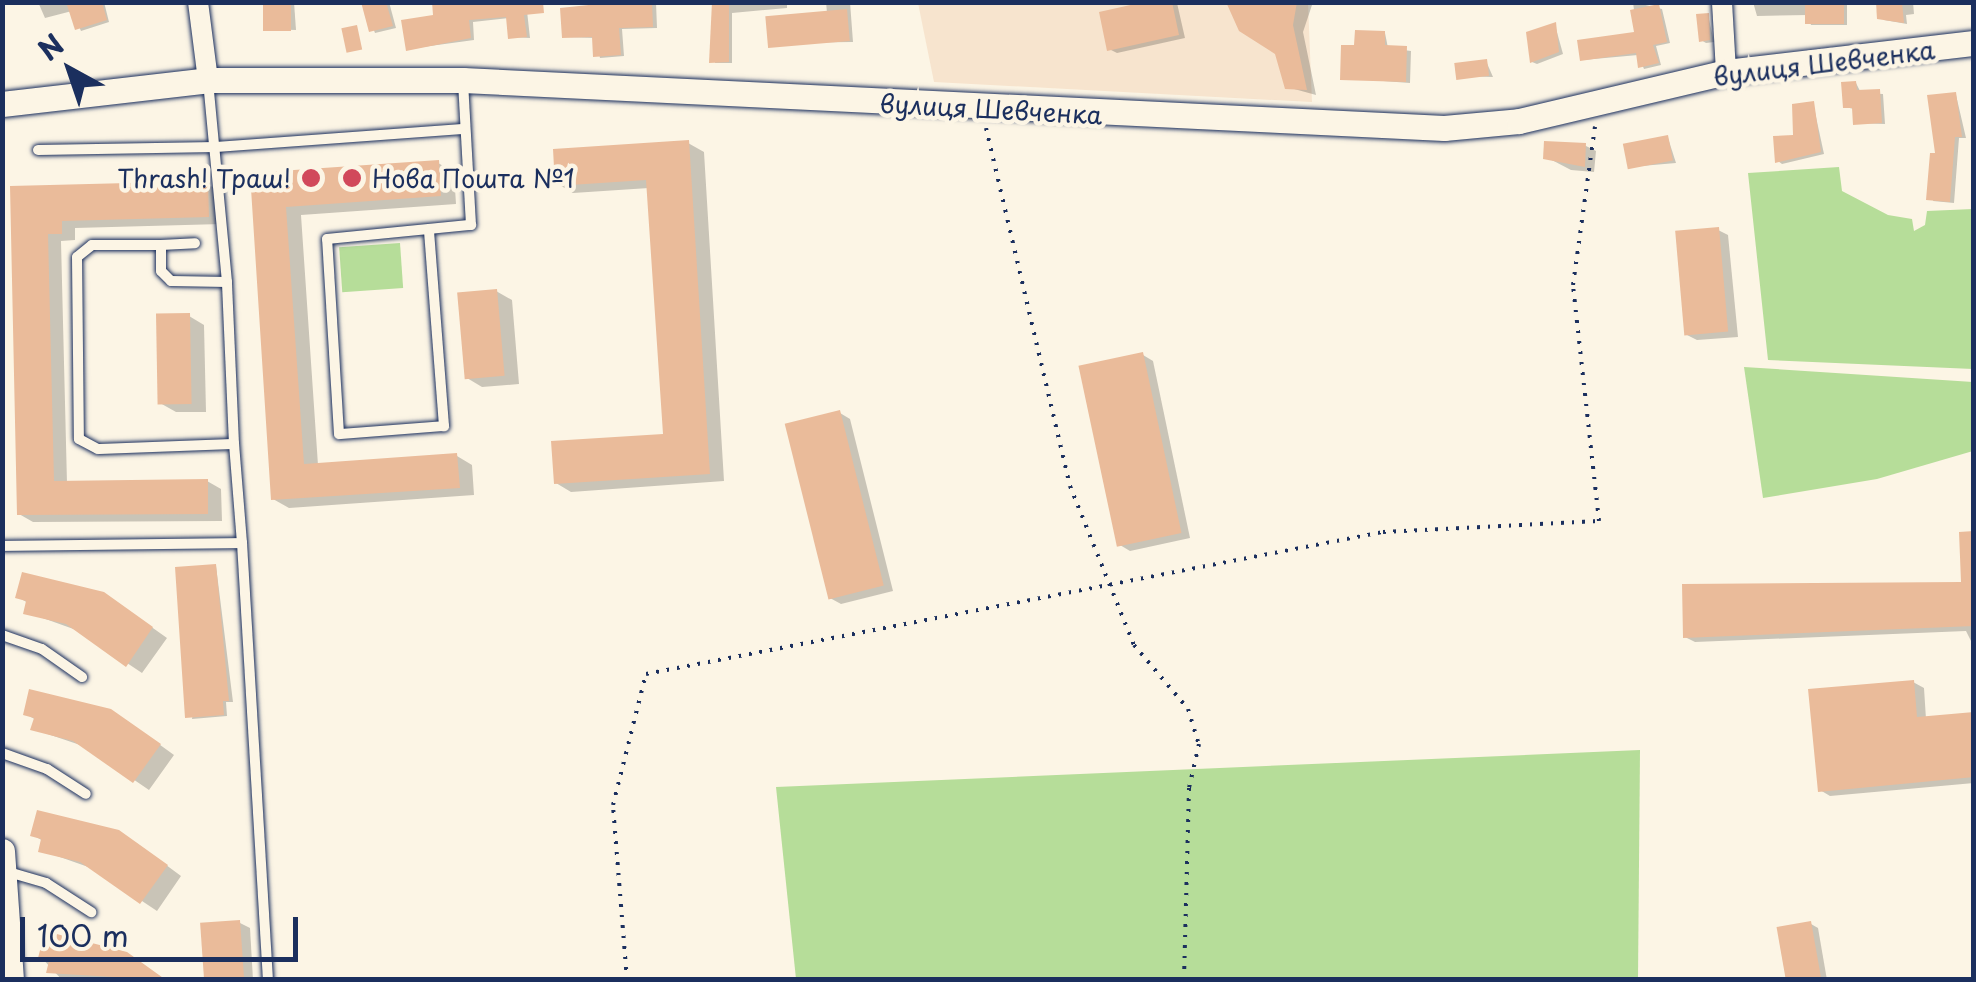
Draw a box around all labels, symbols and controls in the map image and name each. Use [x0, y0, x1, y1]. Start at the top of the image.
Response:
north arrow [20, 20, 120, 120]
text: N [28, 23, 73, 70]
street label: вулиця Шевченка [1711, 35, 1937, 91]
street label: вулиця Шевченка [879, 88, 1103, 130]
place label: Thrash! Траш! [117, 163, 291, 193]
place label: Нова Пошта №1 [372, 163, 577, 193]
marker: Thrash! Траш! [300, 167, 322, 189]
marker: Нова Пошта №1 [341, 167, 363, 189]
scale bar [25, 897, 302, 959]
text: 100 m [37, 912, 129, 957]

